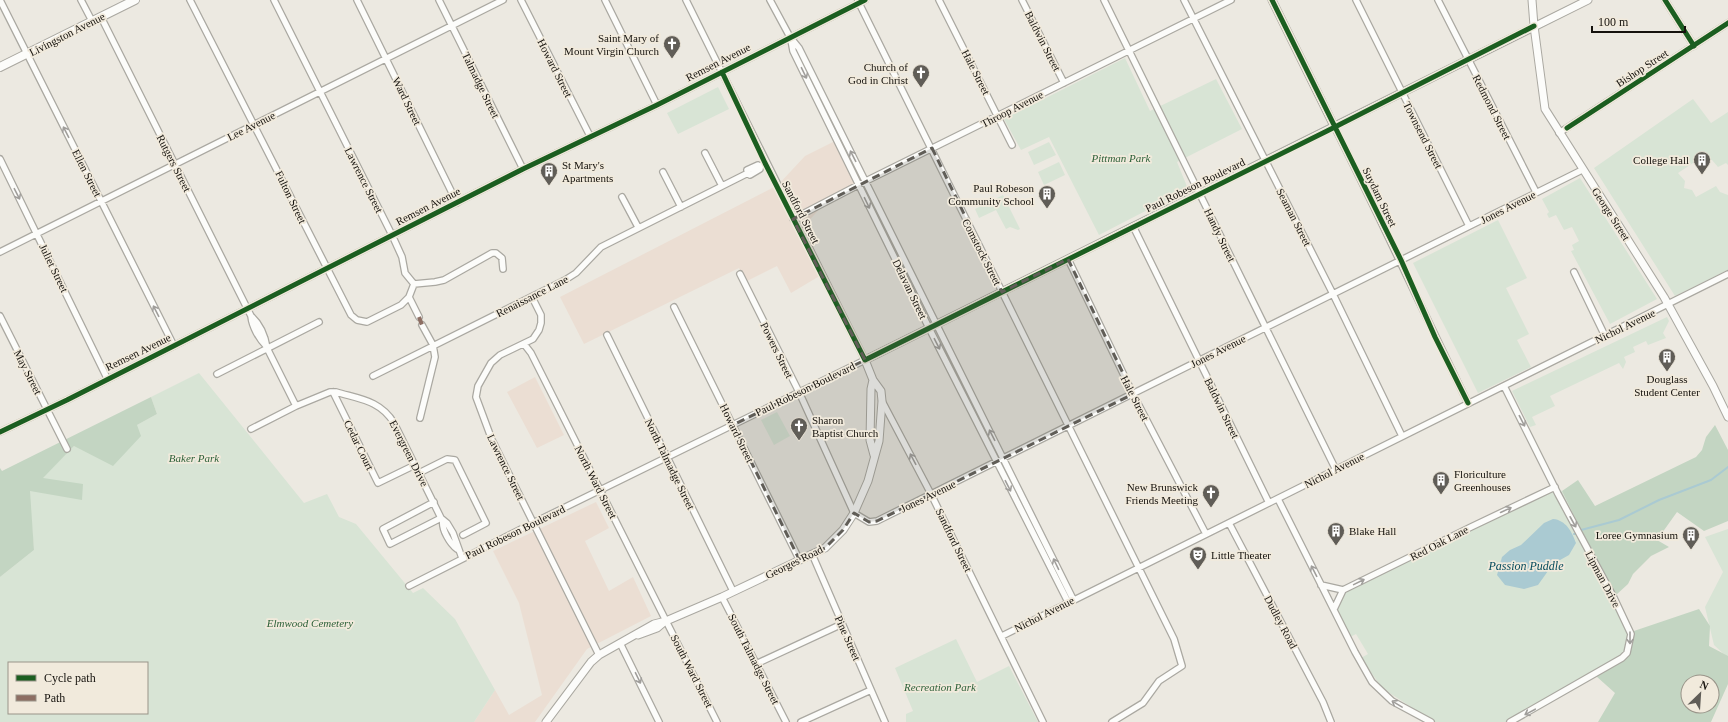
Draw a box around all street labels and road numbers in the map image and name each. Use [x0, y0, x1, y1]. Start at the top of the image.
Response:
street label: Baldwin Street [1023, 9, 1063, 73]
street label: Livingston Avenue [27, 10, 107, 58]
street label: Howard Street [535, 37, 575, 99]
street label: Remsen Avenue [684, 40, 752, 83]
street label: Hale Street [959, 47, 993, 97]
street label: Bishop Street [1614, 47, 1670, 89]
street label: Talmadge Street [460, 50, 502, 120]
street label: Redmond Street [1470, 73, 1514, 141]
street label: Ward Street [390, 75, 424, 127]
street label: Throop Avenue [979, 88, 1045, 130]
street label: Townsend Street [1401, 100, 1445, 170]
street label: Lee Avenue [225, 109, 277, 143]
street label: Rutgers Street [154, 132, 194, 194]
street label: Lawrence Street [342, 145, 386, 215]
street label: Ellen Street [70, 147, 104, 199]
street label: Paul Robeson Boulevard [1143, 155, 1247, 214]
street label: Suydam Street [1360, 165, 1400, 229]
street label: Fulton Street [273, 169, 309, 225]
street label: Sandford Street [780, 179, 822, 245]
street label: Remsen Avenue [394, 184, 462, 227]
street label: George Street [1589, 185, 1633, 243]
street label: Seaman Street [1274, 186, 1314, 248]
street label: Jones Avenue [1479, 188, 1538, 226]
street label: Handy Street [1202, 206, 1238, 264]
street label: Comstock Street [960, 217, 1004, 287]
street label: Juliet Street [37, 242, 71, 294]
street label: Delavan Street [890, 257, 930, 321]
street label: Renaissance Lane [494, 273, 570, 319]
street label: Nichol Avenue [1593, 306, 1657, 346]
street label: Powers Street [758, 320, 796, 380]
street label: Remsen Avenue [103, 331, 173, 373]
street label: Jones Avenue [1189, 332, 1248, 370]
street label: May Street [12, 348, 44, 396]
street label: Paul Robeson Boulevard [753, 359, 857, 418]
street label: Hale Street [1118, 373, 1152, 423]
street label: Baldwin Street [1202, 376, 1242, 440]
street label: Howard Street [718, 402, 756, 464]
street label: North Talmadge Street [643, 417, 697, 511]
street label: Cedar Court [342, 418, 376, 472]
street label: Evergreen Drive [387, 418, 431, 488]
street label: Lawrence Street [485, 432, 527, 502]
street label: North Ward Street [572, 444, 620, 520]
street label: Nichol Avenue [1302, 450, 1366, 490]
street label: Jones Avenue [898, 477, 958, 515]
street label: Paul Robeson Boulevard [463, 502, 567, 561]
street label: Sandford Street [934, 506, 974, 574]
street label: Red Oak Lane [1408, 523, 1470, 563]
street label: Georges Road [763, 543, 825, 581]
street label: Lipman Drive [1583, 549, 1623, 609]
street label: Dudley Road [1262, 593, 1300, 651]
street label: Nichol Avenue [1012, 594, 1076, 634]
street label: South Talmadge Street [726, 612, 782, 706]
street label: Pine Street [833, 614, 863, 662]
street label: South Ward Street [668, 633, 716, 709]

